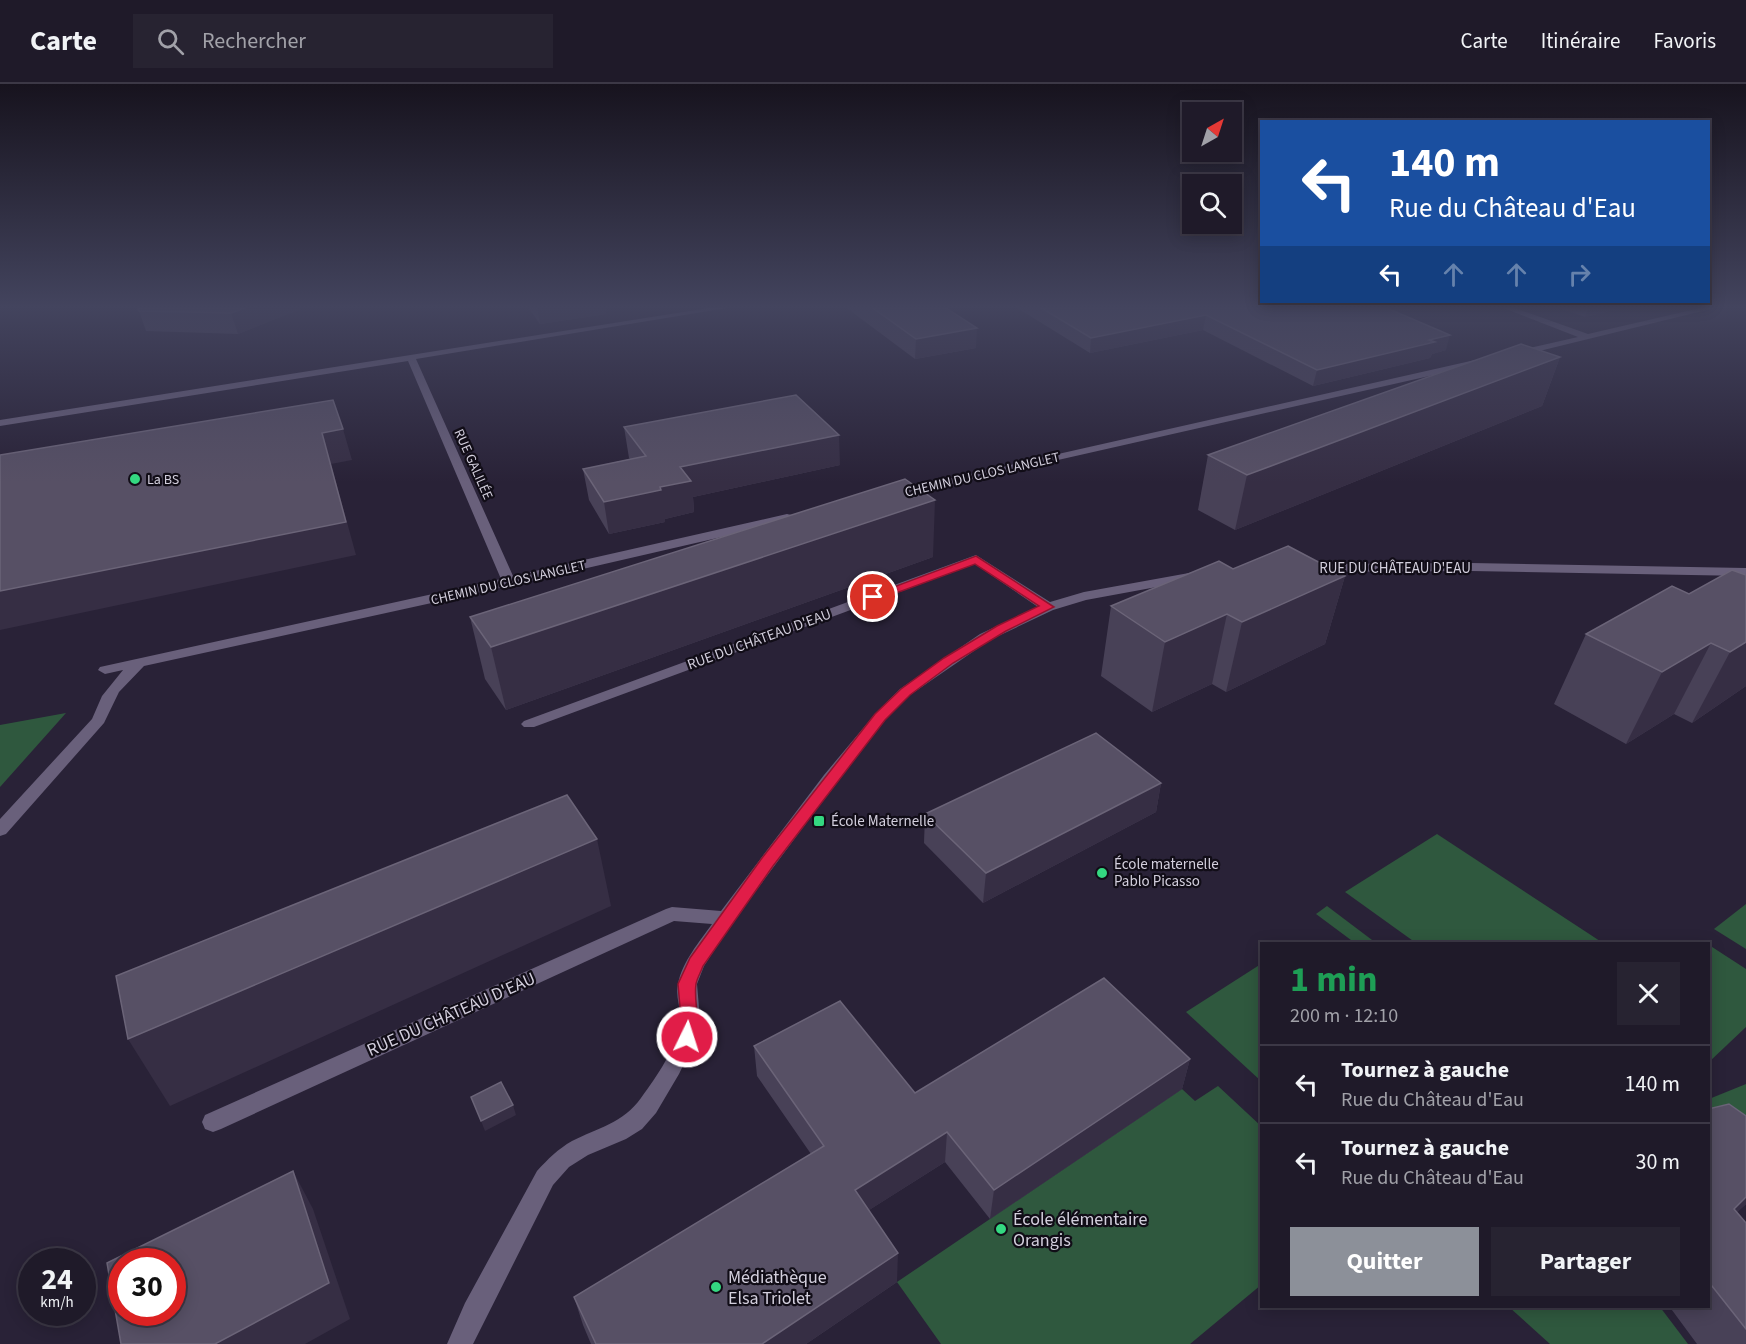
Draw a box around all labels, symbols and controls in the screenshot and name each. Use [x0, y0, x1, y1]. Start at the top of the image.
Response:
search box [133, 14, 553, 68]
text: Carte [30, 21, 97, 61]
icon: search [154, 25, 187, 58]
text: Rechercher [202, 25, 306, 57]
text: Carte [1461, 26, 1508, 56]
text: Itinéraire [1541, 26, 1620, 56]
text: Favoris [1653, 26, 1716, 56]
north arrow [1182, 102, 1242, 162]
map controls [1182, 102, 1242, 234]
text: 140 m [1389, 133, 1500, 193]
icon: left [1290, 144, 1368, 222]
button: search [1182, 174, 1242, 234]
text: Rue du Château d'Eau [1389, 189, 1636, 228]
icon: left [1374, 258, 1407, 291]
icon: ahead [1437, 258, 1470, 291]
icon: ahead [1500, 258, 1533, 291]
icon: right [1563, 258, 1596, 291]
street label: RUE GALILÉE [449, 426, 498, 503]
street label: CHEMIN DU CLOS LANGLET [903, 447, 1062, 503]
place label: La BS [147, 470, 179, 490]
marker: La BS [128, 472, 142, 486]
street label: CHEMIN DU CLOS LANGLET [429, 555, 588, 611]
street label: RUE DU CHÂTEAU D'EAU [1319, 558, 1471, 579]
pin [847, 571, 898, 622]
icon: arrive [856, 580, 889, 613]
street label: RUE DU CHÂTEAU D'EAU [684, 604, 834, 675]
place label: École Maternelle [831, 811, 934, 832]
marker: École Maternelle [812, 814, 826, 828]
place label: École maternelle Pablo Picasso [1114, 854, 1219, 892]
marker: École maternelle Pablo Picasso [1095, 866, 1109, 880]
text: 1 min [1290, 954, 1378, 1005]
button: close [1617, 962, 1680, 1025]
street label: RUE DU CHÂTEAU D'EAU [363, 966, 539, 1063]
text: 200 m · 12:10 [1290, 1002, 1398, 1030]
position arrow [655, 1005, 719, 1069]
text: Tournez à gauche [1341, 1054, 1509, 1086]
icon: left [1290, 1068, 1323, 1101]
text: 140 m [1625, 1068, 1680, 1100]
text: Rue du Château d'Eau [1341, 1086, 1524, 1114]
text: Tournez à gauche [1341, 1132, 1509, 1164]
icon: left [1290, 1146, 1323, 1179]
text: 30 m [1635, 1146, 1680, 1178]
text: Rue du Château d'Eau [1341, 1164, 1524, 1192]
place label: École élémentaire Orangis [1013, 1207, 1147, 1253]
marker: École élémentaire Orangis [994, 1222, 1008, 1236]
button: Quitter [1290, 1227, 1479, 1296]
button: Partager [1491, 1227, 1680, 1296]
speed limit sign: 30 [108, 1248, 186, 1326]
text: 24 [41, 1258, 73, 1301]
place label: Médiathèque Elsa Triolet [728, 1265, 827, 1311]
marker: Médiathèque Elsa Triolet [709, 1280, 723, 1294]
text: km/h [40, 1292, 74, 1313]

